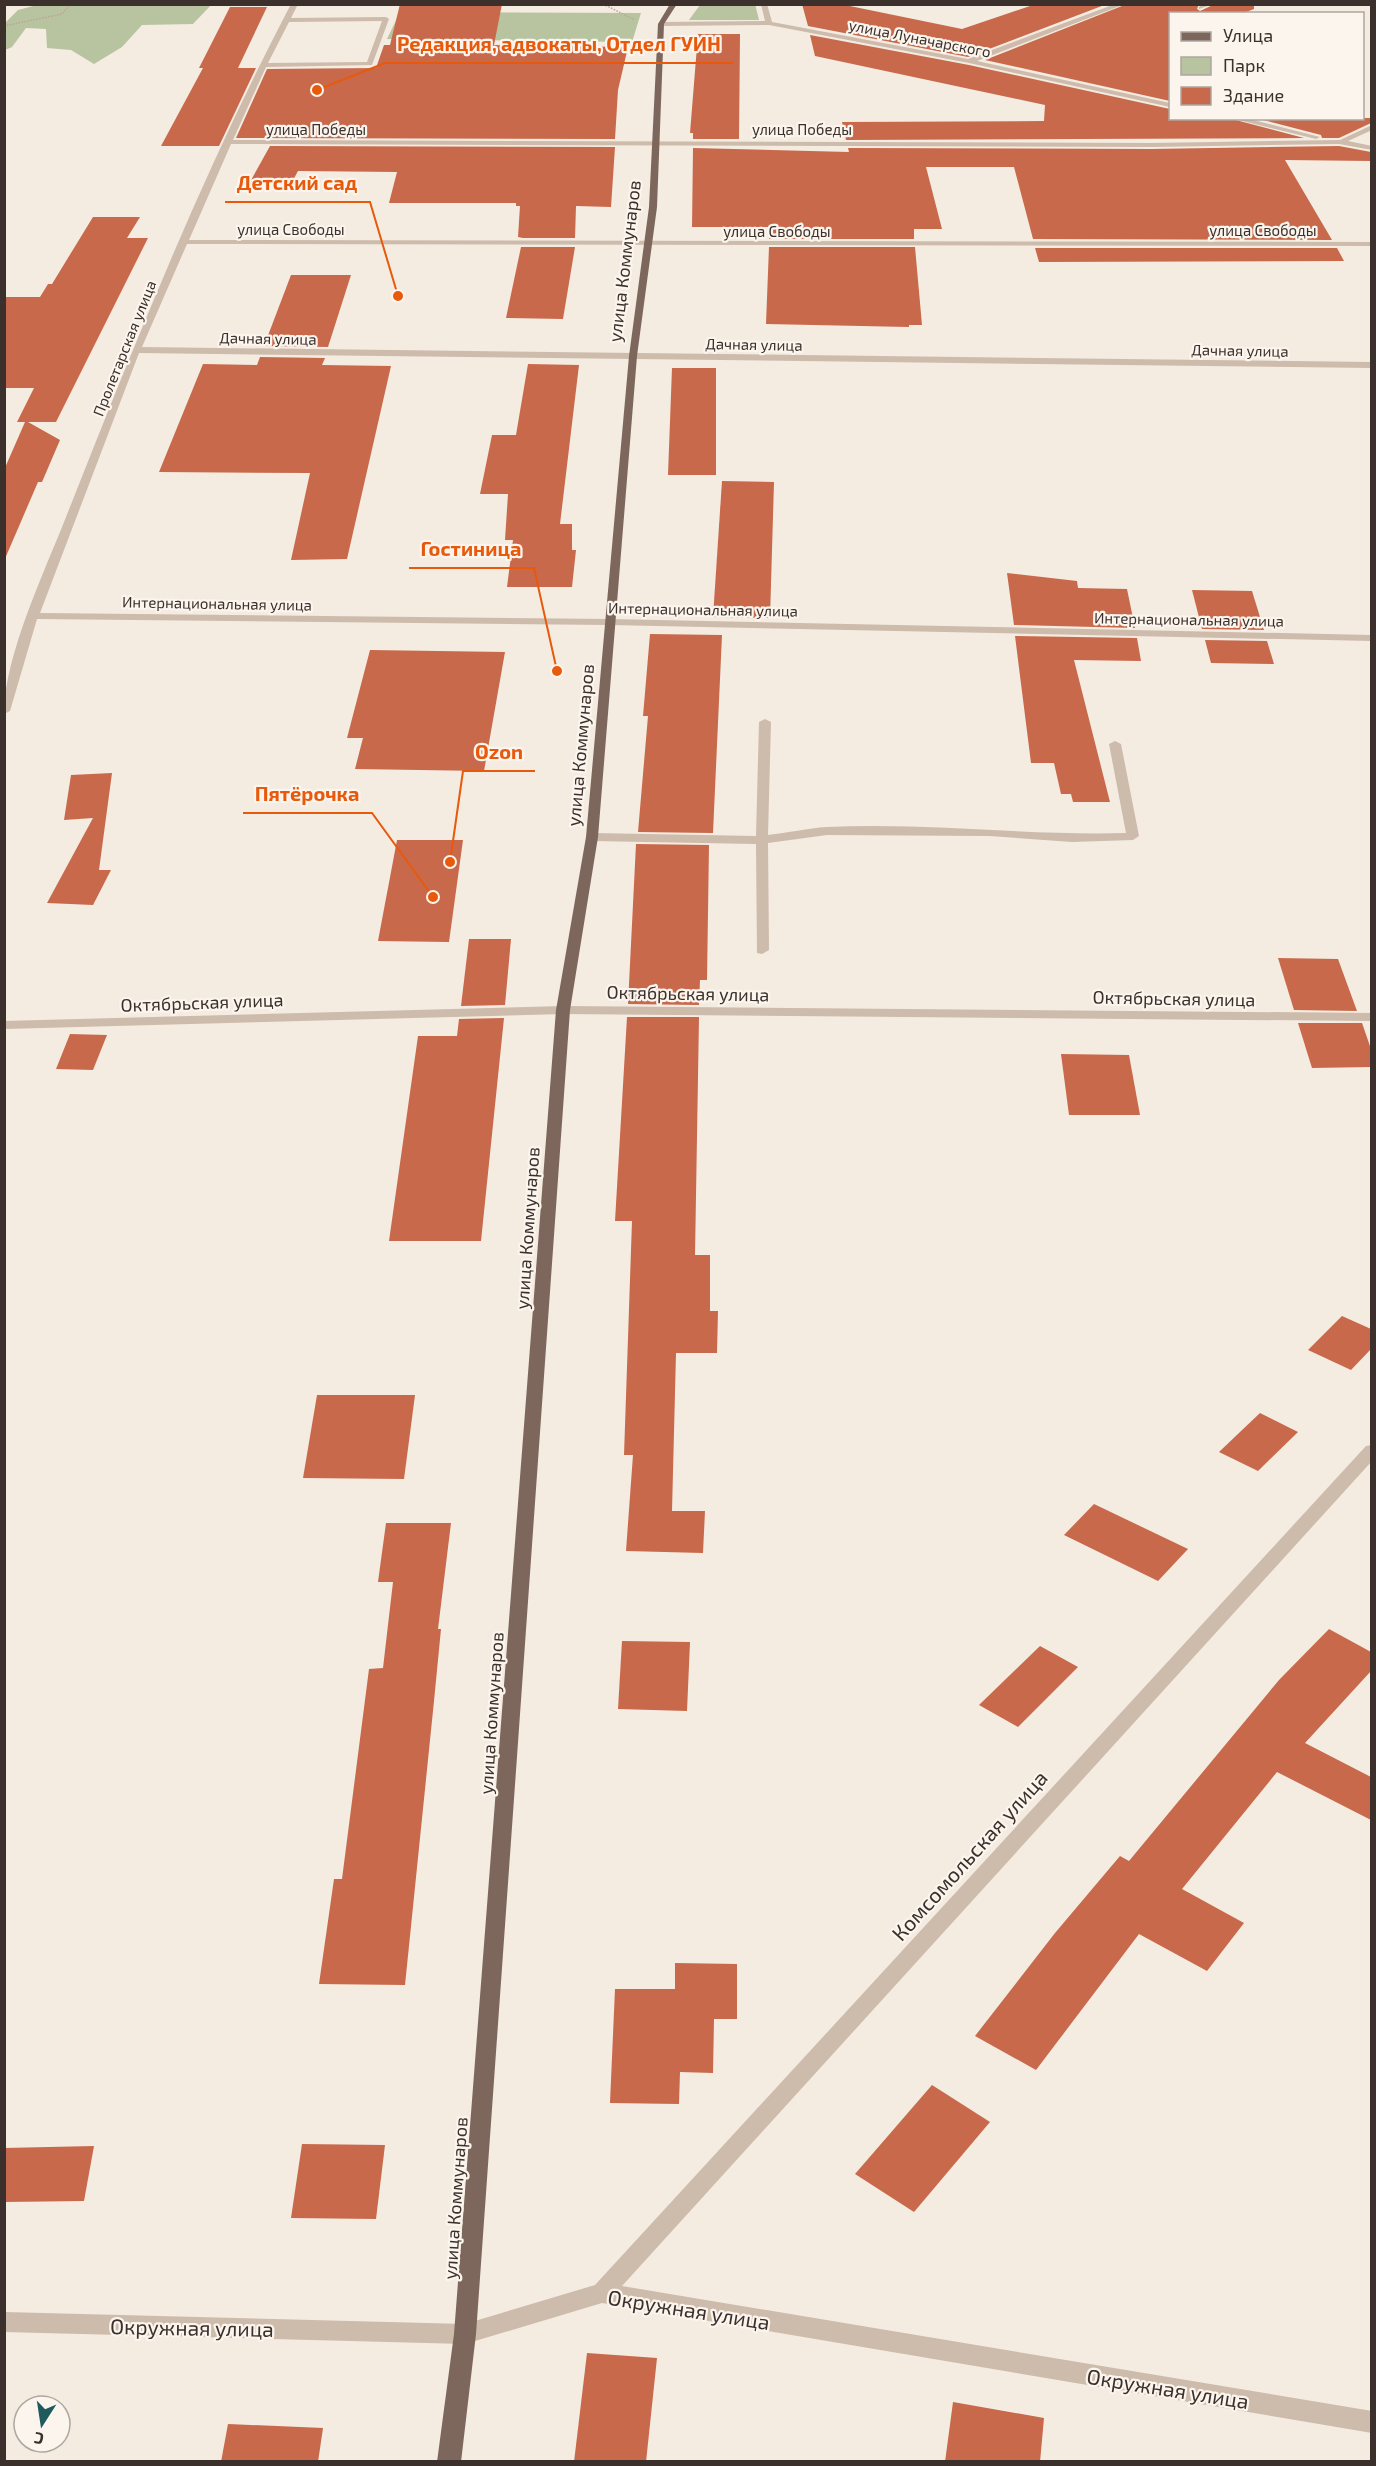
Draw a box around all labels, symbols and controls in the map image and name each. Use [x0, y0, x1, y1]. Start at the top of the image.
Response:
legend [1169, 12, 1364, 120]
street label: улица Луначарского [847, 15, 993, 62]
text: Улица [1223, 24, 1273, 46]
callout: Редакция, адвокаты, Отдел ГУИН [385, 25, 733, 63]
text: Редакция, адвокаты, Отдел ГУИН [397, 31, 721, 55]
text: Парк [1223, 54, 1265, 76]
text: Здание [1223, 84, 1284, 106]
street label: улица Победы [266, 120, 366, 139]
street label: улица Победы [752, 120, 852, 139]
callout: Детский сад [225, 164, 370, 202]
text: Детский сад [237, 170, 358, 194]
street label: улица Коммунаров [603, 179, 645, 343]
street label: улица Свободы [237, 220, 345, 239]
street label: улица Свободы [1209, 221, 1317, 240]
street label: улица Свободы [723, 222, 831, 241]
street label: Пролетарская улица [89, 277, 160, 419]
street label: Дачная улица [219, 328, 317, 349]
street label: Дачная улица [705, 334, 803, 355]
street label: Дачная улица [1191, 340, 1289, 361]
callout: Гостиница [409, 530, 534, 568]
text: Гостиница [421, 536, 521, 560]
street label: Интернациональная улица [122, 592, 312, 615]
street label: Интернациональная улица [608, 598, 798, 621]
street label: Интернациональная улица [1094, 608, 1284, 631]
street label: улица Коммунаров [562, 663, 598, 827]
callout: Ozon [463, 733, 535, 771]
text: Ozon [475, 739, 523, 763]
callout: Пятёрочка [243, 775, 372, 813]
text: Пятёрочка [255, 781, 359, 805]
street label: Октябрьская улица [606, 981, 770, 1005]
street label: Октябрьская улица [1092, 986, 1256, 1010]
street label: Октябрьская улица [120, 988, 284, 1016]
street label: улица Коммунаров [510, 1146, 544, 1310]
street label: улица Коммунаров [474, 1631, 508, 1795]
street label: Комсомольская улица [886, 1765, 1053, 1946]
street label: улица Коммунаров [438, 2116, 472, 2280]
street label: Окружная улица [606, 2284, 772, 2335]
street label: Окружная улица [110, 2313, 274, 2342]
street label: Окружная улица [1085, 2363, 1251, 2414]
north arrow [12, 2394, 72, 2454]
text: С [32, 2429, 45, 2449]

